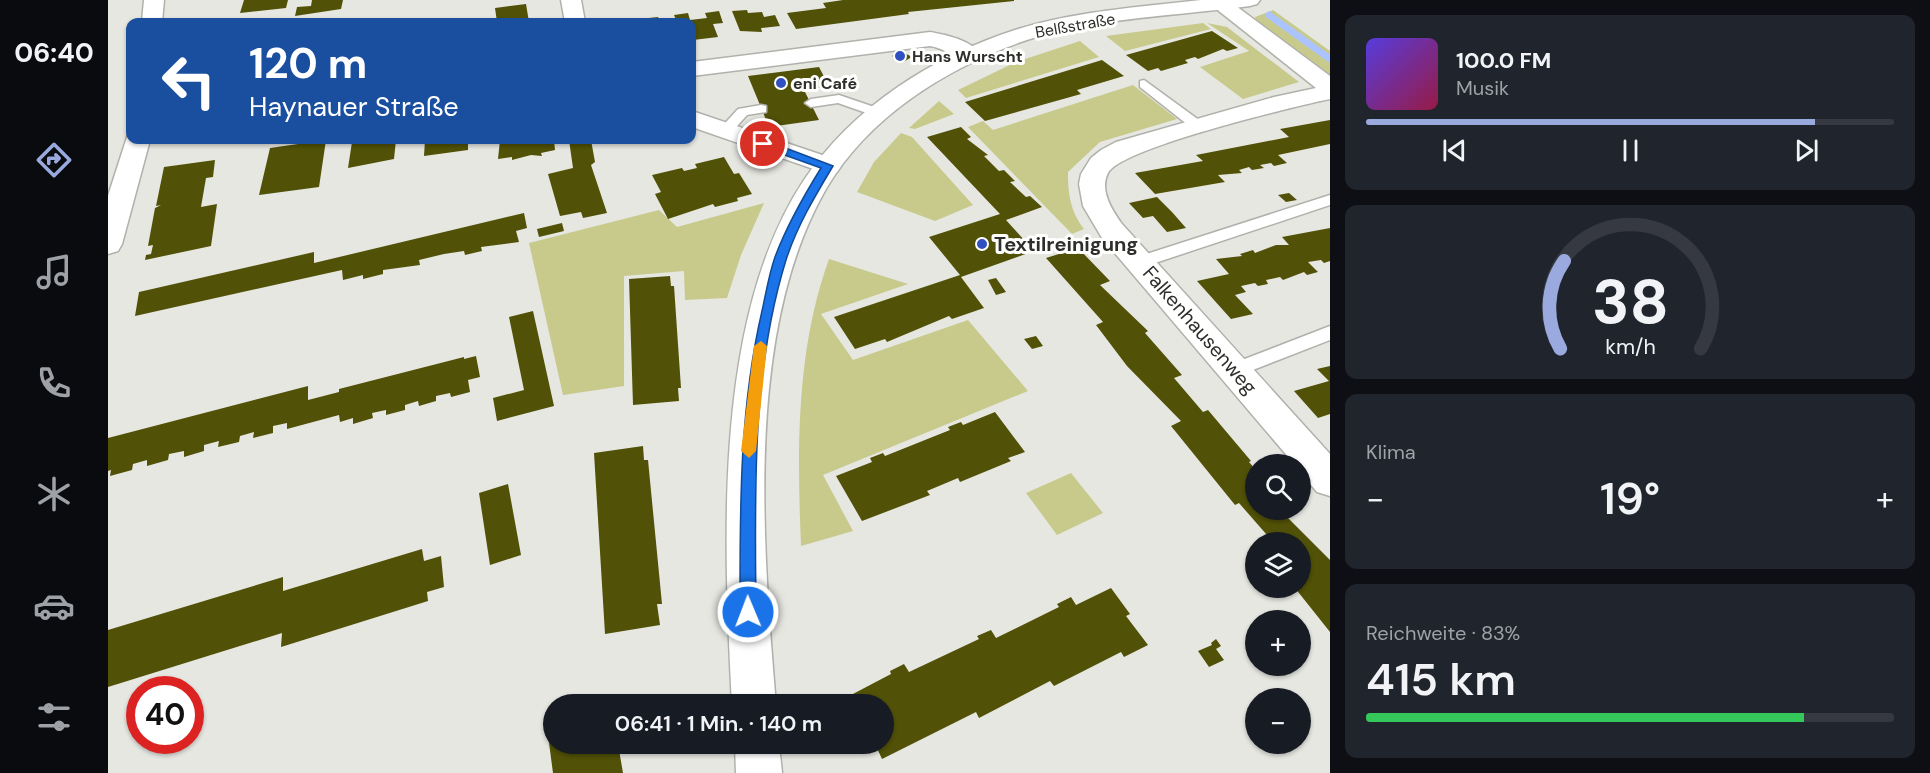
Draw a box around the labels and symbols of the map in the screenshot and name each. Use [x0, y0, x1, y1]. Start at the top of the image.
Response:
street label: Belßstraße [1033, 8, 1117, 43]
place label: Hans Wurscht [912, 46, 1023, 67]
marker: Hans Wurscht [893, 49, 907, 63]
place label: eni Café [793, 73, 857, 94]
marker: eni Café [774, 76, 788, 90]
pin [737, 118, 788, 169]
place label: Textilreinigung [994, 231, 1138, 257]
marker: Textilreinigung [975, 237, 989, 251]
street label: Falkenhausenweg [1137, 260, 1263, 400]
position arrow [716, 580, 780, 644]
speed limit sign: 40 [126, 676, 204, 754]

